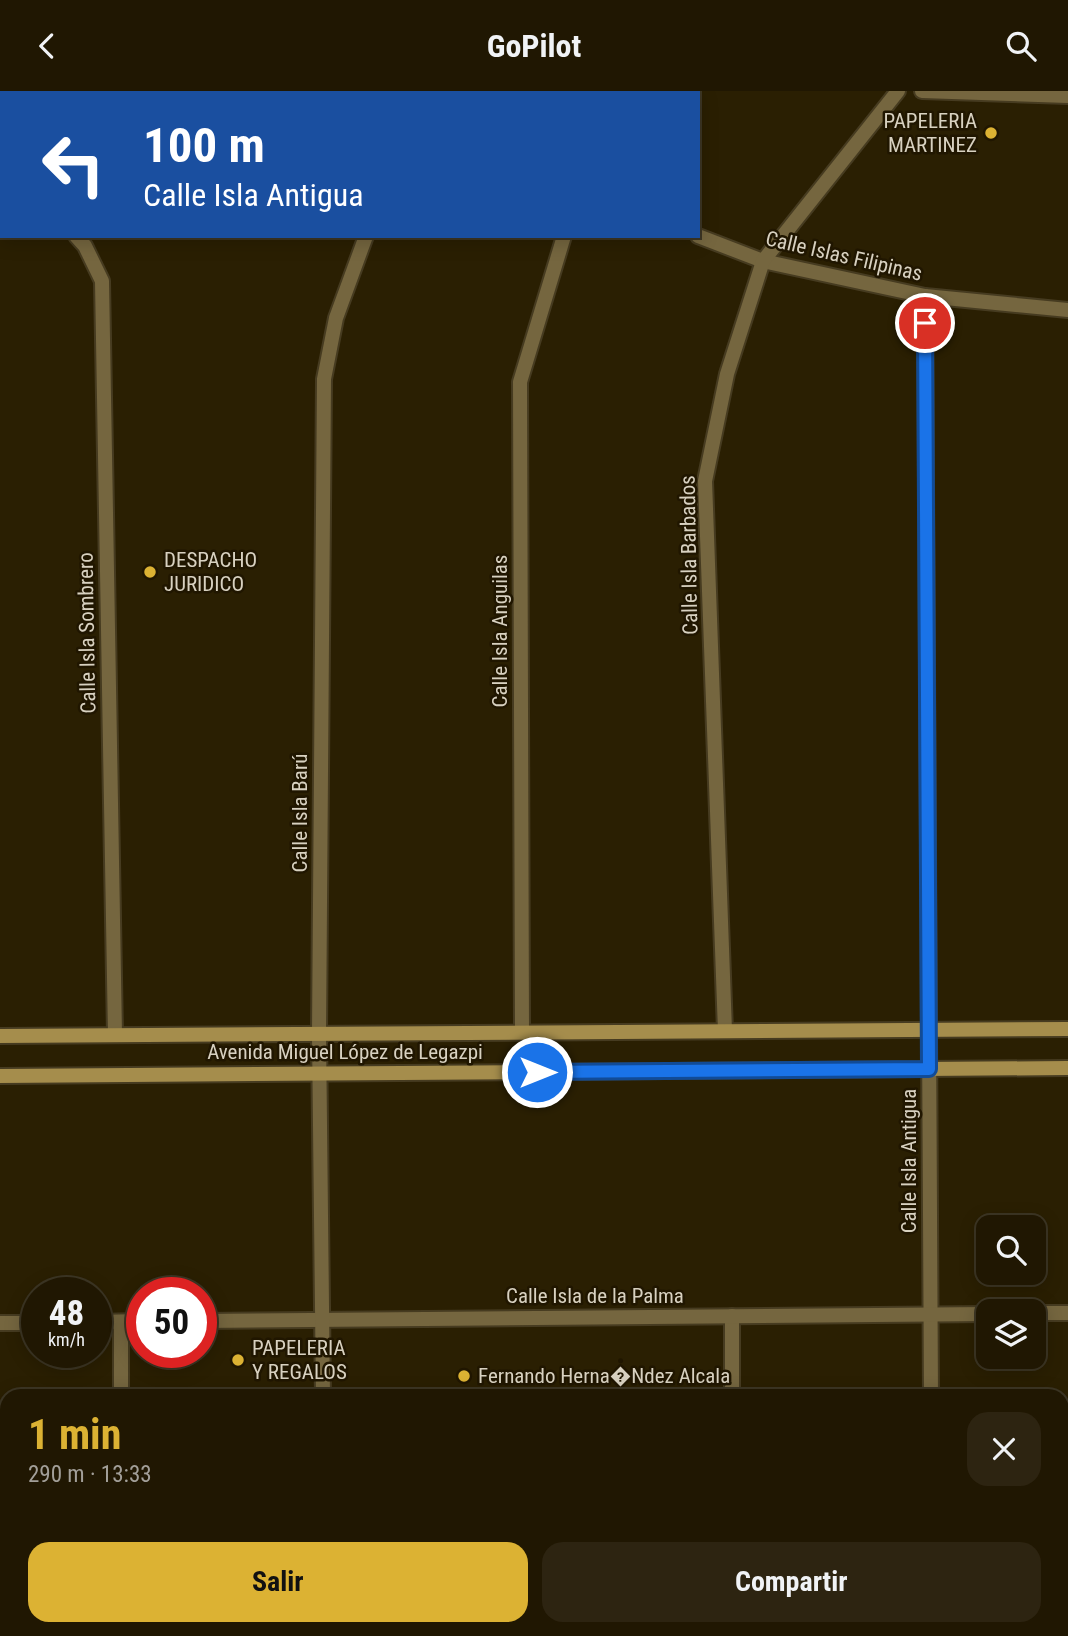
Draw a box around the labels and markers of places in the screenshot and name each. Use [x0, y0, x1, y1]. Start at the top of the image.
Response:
place label: PAPELERIA MARTINEZ [883, 109, 977, 157]
marker: PAPELERIA MARTINEZ [983, 125, 999, 141]
pin [895, 293, 955, 353]
place label: DESPACHO JURIDICO [164, 548, 257, 596]
marker: DESPACHO JURIDICO [142, 564, 158, 580]
place label: PAPELERIA Y REGALOS [252, 1336, 347, 1384]
marker: PAPELERIA Y REGALOS [230, 1352, 246, 1368]
place label: Fernando Herna�Ndez Alcala [478, 1360, 730, 1389]
marker: Fernando Herna�Ndez Alcala [456, 1368, 472, 1384]

